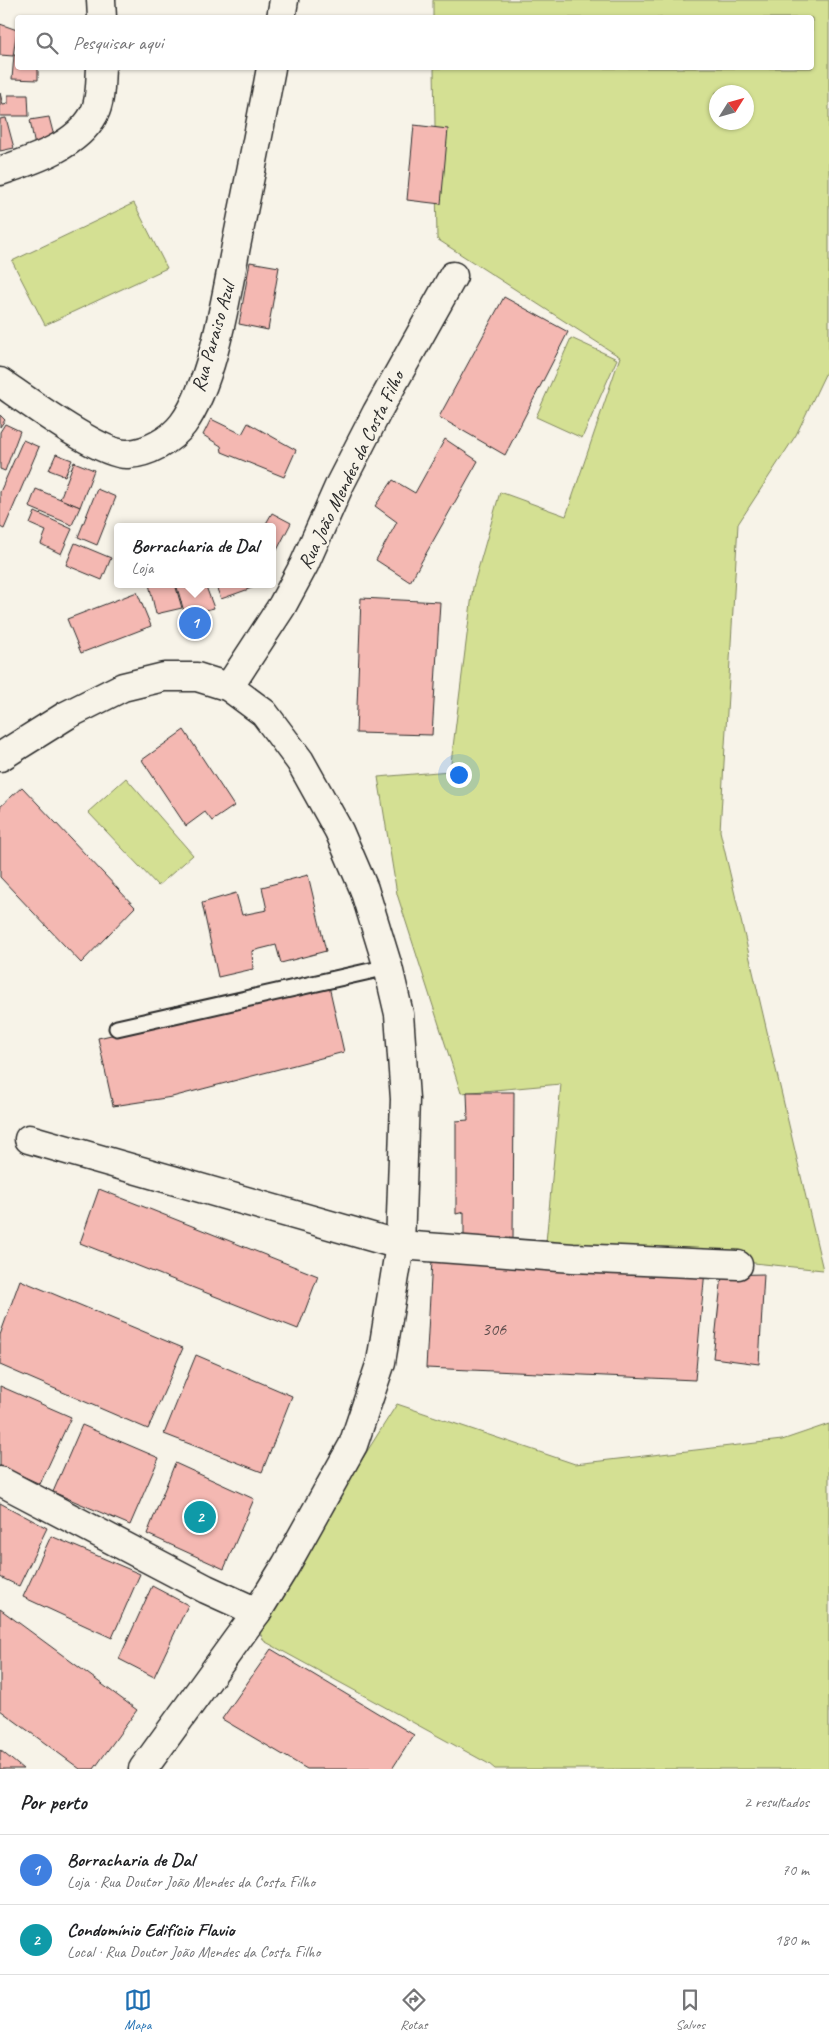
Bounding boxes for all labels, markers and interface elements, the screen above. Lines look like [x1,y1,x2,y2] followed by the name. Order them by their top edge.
[15,15,814,70] search box
[33,29,61,57] icon: search
[73,31,163,55] text: Pesquisar aqui
[709,85,754,130] north arrow
[185,276,242,395] street label: Rua Paraiso Azul
[292,365,411,573] street label: Rua João Mendes da Costa Filho
[114,523,276,588] popup
[131,534,259,558] text: Borracharia de Dal
[131,558,154,578] text: Loja
[179,604,211,642] pin: 1
[446,762,472,788] your location
[482,1318,507,1340] house number: 306
[184,1498,216,1536] pin: 2
[20,1789,87,1815] text: Por perto
[744,1792,809,1812] text: 2 resultados
[67,1848,194,1872] text: Borracharia de Dal
[32,1860,40,1880] text: 1
[782,1860,809,1880] text: 70 m
[67,1872,315,1892] text: Loja · Rua Doutor João Mendes da Costa Filho
[67,1918,234,1942] text: Condomínio Edifício Flavio
[32,1930,40,1950] text: 2
[775,1930,809,1950] text: 180 m
[67,1942,320,1962] text: Local · Rua Doutor João Mendes da Costa Filho
[124,1986,152,2033] tab: Mapa
[400,1986,428,2033] tab: Rotas
[676,1986,705,2033] tab: Salvos

